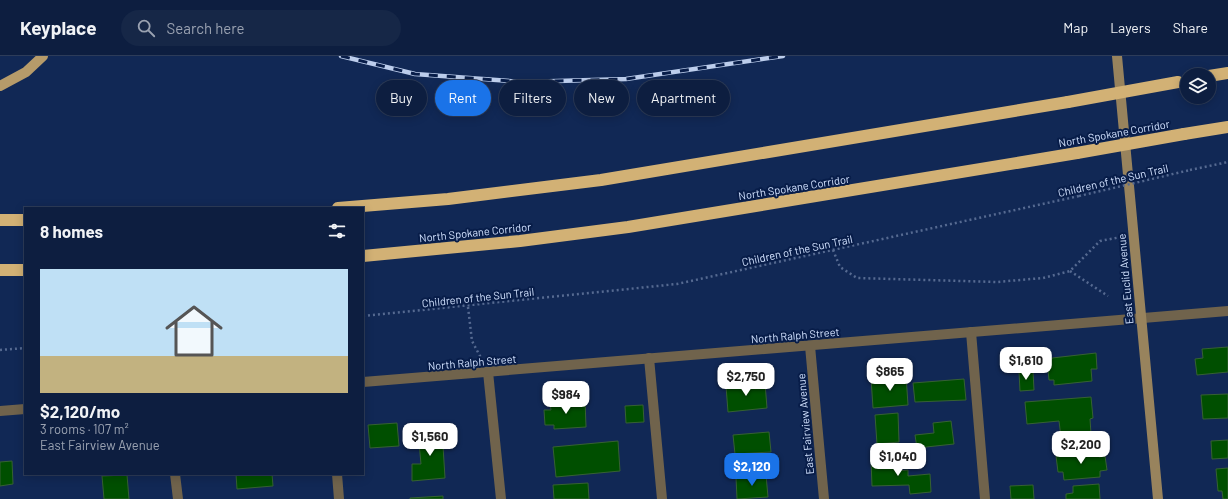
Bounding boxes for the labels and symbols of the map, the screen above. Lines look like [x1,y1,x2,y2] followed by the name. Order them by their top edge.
[1057,117,1171,149] street label: North Spokane Corridor
[1057,161,1169,199] street label: Children of the Sun Trail
[737,172,851,202] street label: North Spokane Corridor
[418,220,532,244] street label: North Spokane Corridor
[740,232,854,268] street label: Children of the Sun Trail
[1115,233,1135,325] street label: East Euclid Avenue
[421,285,535,309] street label: Children of the Sun Trail
[750,325,840,345] street label: North Ralph Street
[993,347,1059,381] pin: $1,610
[427,352,517,372] street label: North Ralph Street
[866,358,914,392] pin: $865
[713,363,779,397] pin: $2,750
[794,373,816,475] street label: East Fairview Avenue
[542,381,590,415] pin: $984
[397,423,463,457] pin: $1,560
[1048,431,1114,465] pin: $2,200
[865,443,931,477] pin: $1,040
[719,453,785,487] pin: $2,120

